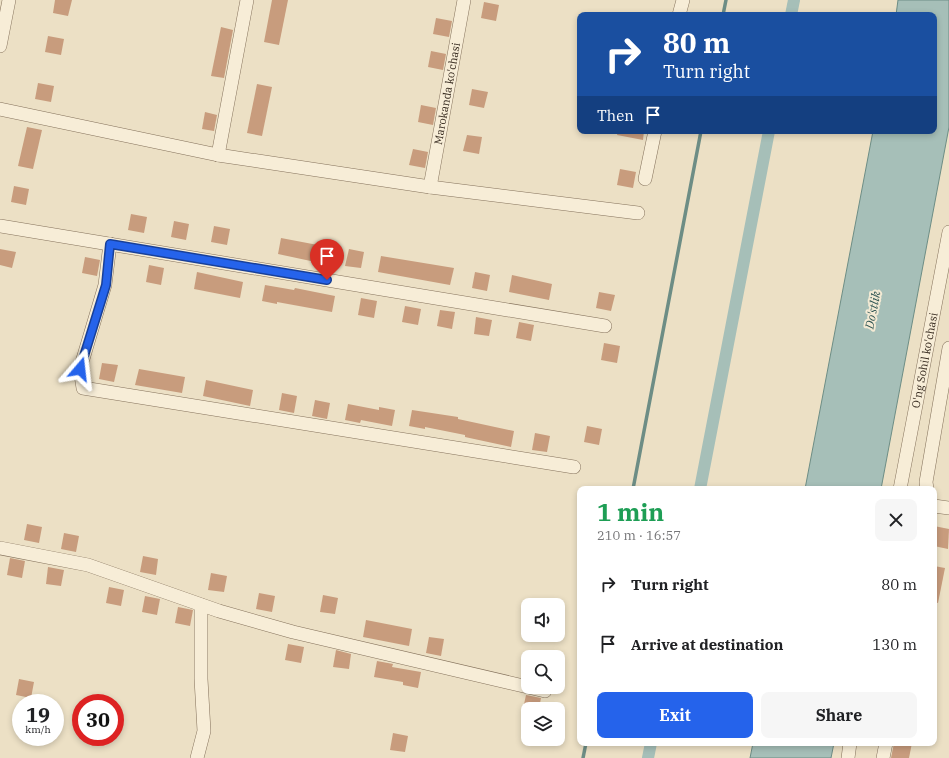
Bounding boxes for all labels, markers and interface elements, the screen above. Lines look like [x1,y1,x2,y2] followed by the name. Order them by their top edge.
[663,24,730,61] text: 80 m
[597,28,649,80] icon: right
[431,41,463,146] street label: Marokanda ko'chasi
[663,60,750,83] text: Turn right
[642,104,664,126] icon: arrive
[597,106,634,125] text: Then
[310,239,344,280] pin
[316,245,338,267] icon: arrive
[861,289,884,331] water label: Do'stlik
[909,311,941,409] street label: O'ng Sohil ko'chasi
[59,348,101,390] position arrow
[597,496,664,528] text: 1 min
[875,499,917,541] button: close
[597,527,681,544] text: 210 m · 16:57
[597,573,619,595] icon: right
[631,575,709,594] text: Turn right
[881,575,917,594] text: 80 m
[521,598,565,746] map controls
[521,598,565,642] button: sound
[597,633,619,655] icon: arrive
[631,635,783,654] text: Arrive at destination
[872,635,917,654] text: 130 m
[521,650,565,694] button: search
[597,692,753,738] button: Exit
[761,692,917,738] button: Share
[72,694,124,746] speed limit sign: 30
[26,701,50,728] text: 19
[521,702,565,746] button: layers
[25,723,51,736] text: km/h

